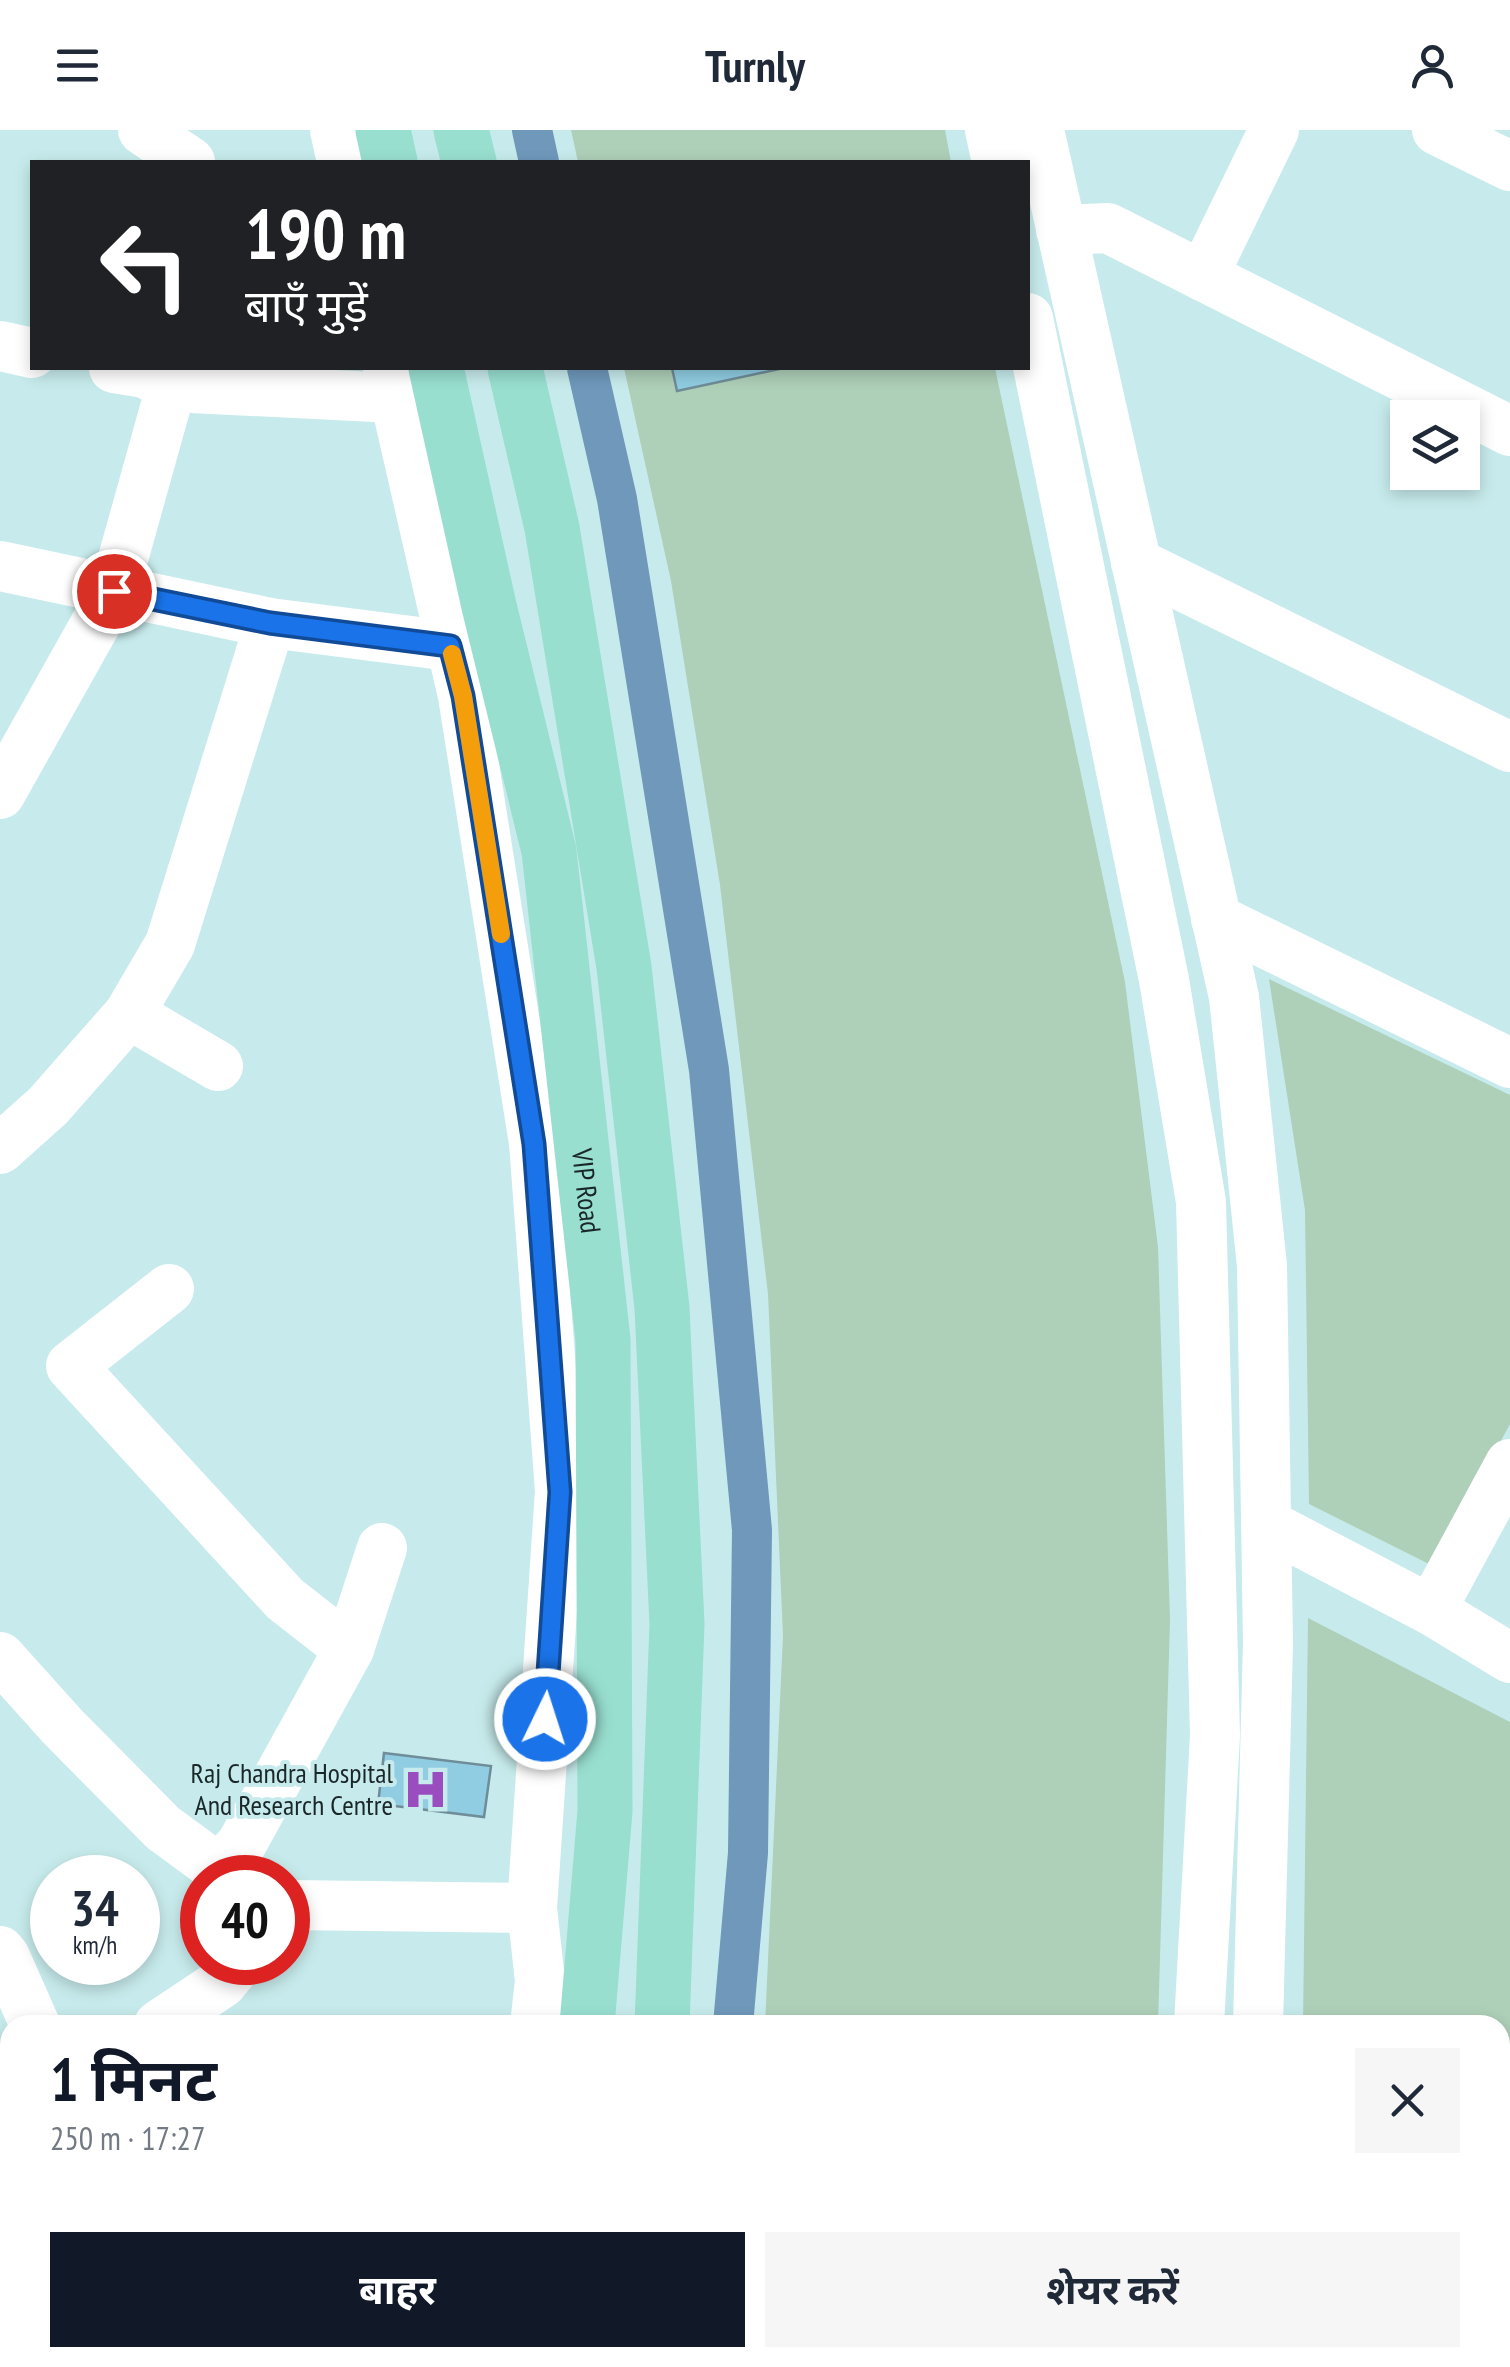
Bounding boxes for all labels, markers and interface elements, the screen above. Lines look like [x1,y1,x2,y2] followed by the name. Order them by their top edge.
[705,36,805,94] text: Turnly
[50,38,105,93] icon: menu
[1405,38,1460,93] icon: person
[245,188,406,278] text: 190 m
[80,200,210,330] icon: left
[245,276,368,334] text: बाएँ मुड़ें
[1390,400,1480,490] map controls
[1390,400,1480,490] button: layers
[72,549,157,634] pin
[87,564,142,619] icon: arrive
[564,1146,610,1235] street label: VIP Road
[493,1667,597,1771] position arrow
[191,1754,393,1823] place label: Raj Chandra Hospital And Research Centre
[402,1765,450,1813] hospital icon: Raj Chandra Hospital And Research Centre
[180,1855,310,1985] speed limit sign: 40
[71,1875,119,1940] text: 34
[73,1929,117,1961] text: km/h
[50,2040,217,2118] text: 1 मिनट
[1355,2048,1460,2153] button: close
[50,2117,205,2159] text: 250 m · 17:27
[50,2232,745,2347] button: बाहर
[765,2232,1460,2347] button: शेयर करें

